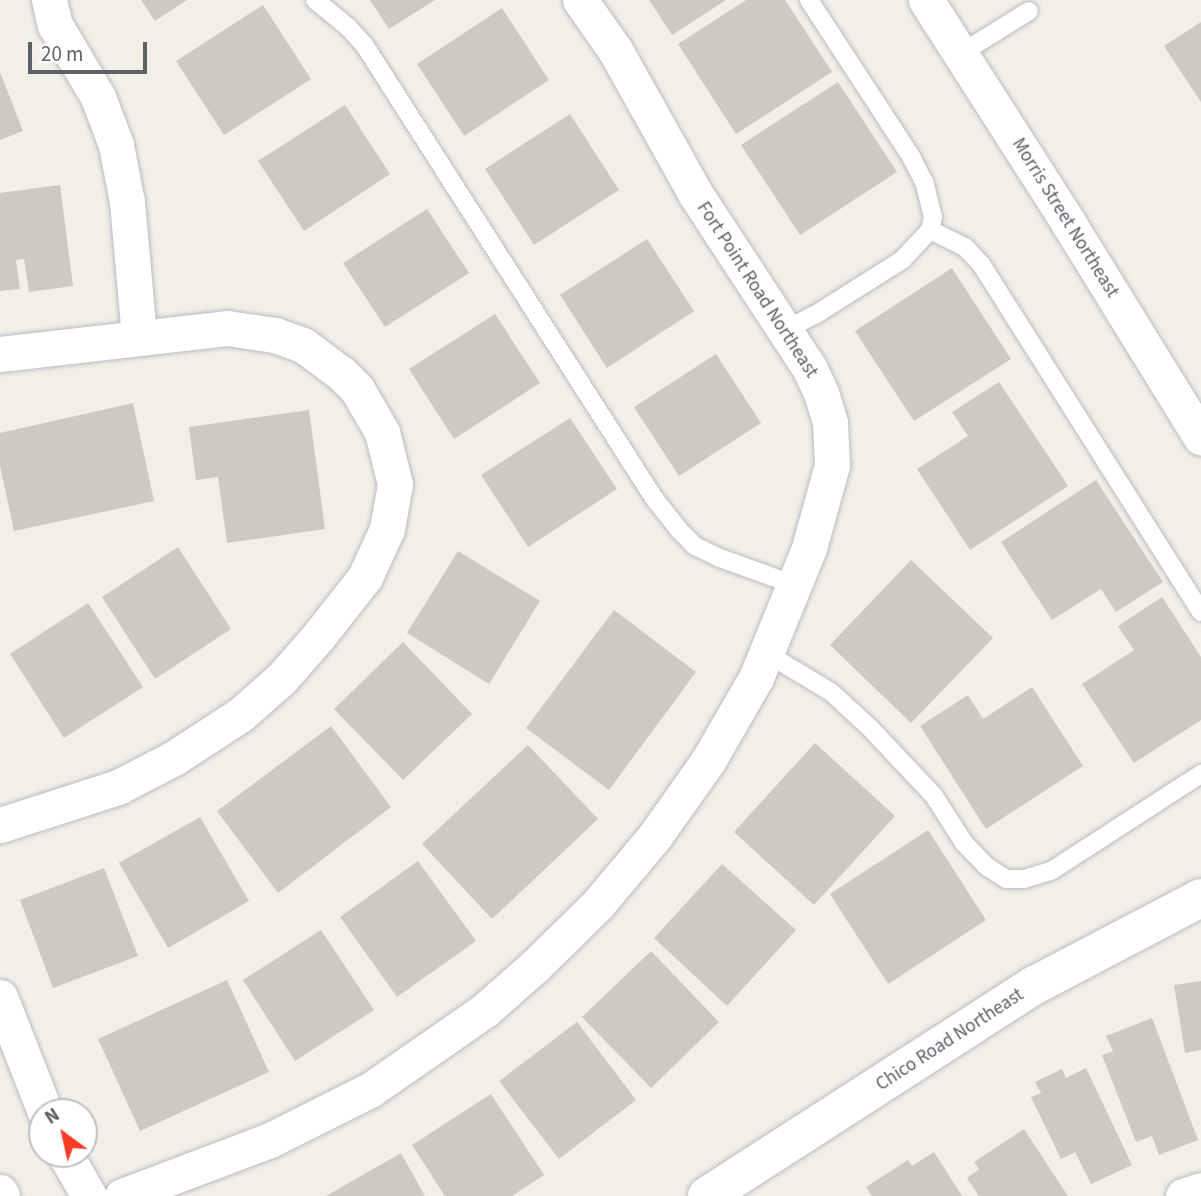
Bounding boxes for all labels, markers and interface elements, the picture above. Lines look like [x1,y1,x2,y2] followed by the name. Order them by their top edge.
[32,28,150,72] scale bar
[41,39,83,69] text: 20 m
[1007,134,1123,302] street label: Morris Street Northeast
[692,198,822,382] street label: Fort Point Road Northeast
[872,984,1028,1096] street label: Chico Road Northeast
[28,1098,98,1168] north arrow
[40,1102,65,1131] text: N

